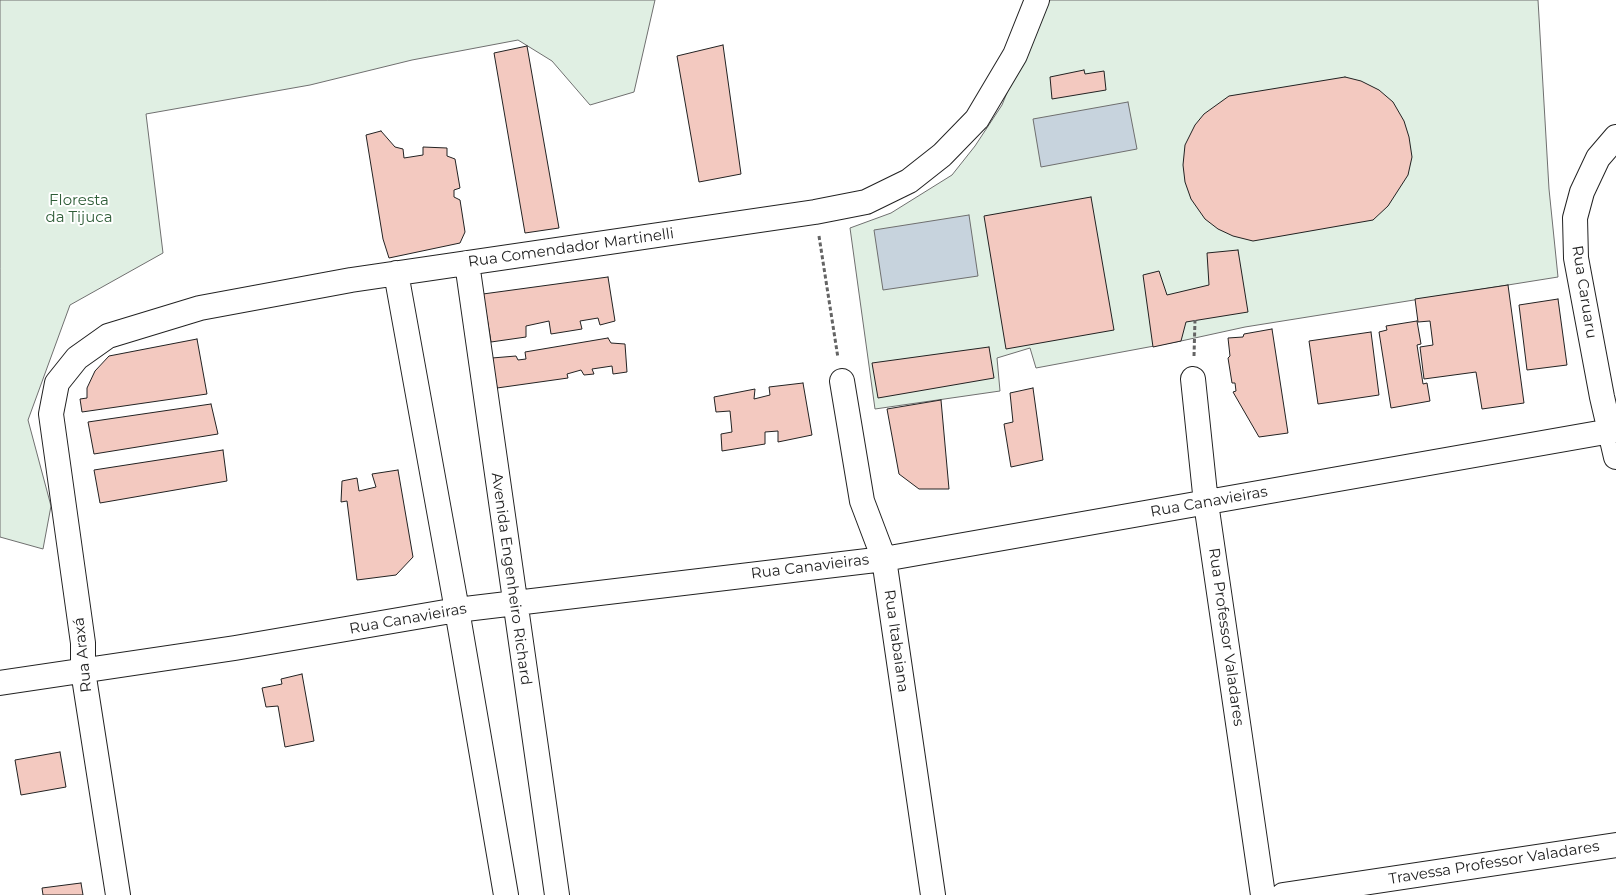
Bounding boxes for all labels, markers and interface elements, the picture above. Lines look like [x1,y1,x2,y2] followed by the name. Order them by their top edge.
[45,192,113,227] park label: Floresta da Tijuca
[467,225,675,271] street label: Rua Comendador Martinelli
[1568,244,1600,340] street label: Rua Caruaru
[487,471,535,687] street label: Avenida Engenheiro Richard
[1149,483,1269,521] street label: Rua Canavieiras
[1205,547,1247,727] street label: Rua Professor Valadares
[750,551,870,583] street label: Rua Canavieiras
[880,588,912,694] street label: Rua Itabaiana
[348,600,468,638] street label: Rua Canavieiras
[70,617,96,693] street label: Rua Araxá
[1387,837,1601,889] street label: Travessa Professor Valadares

